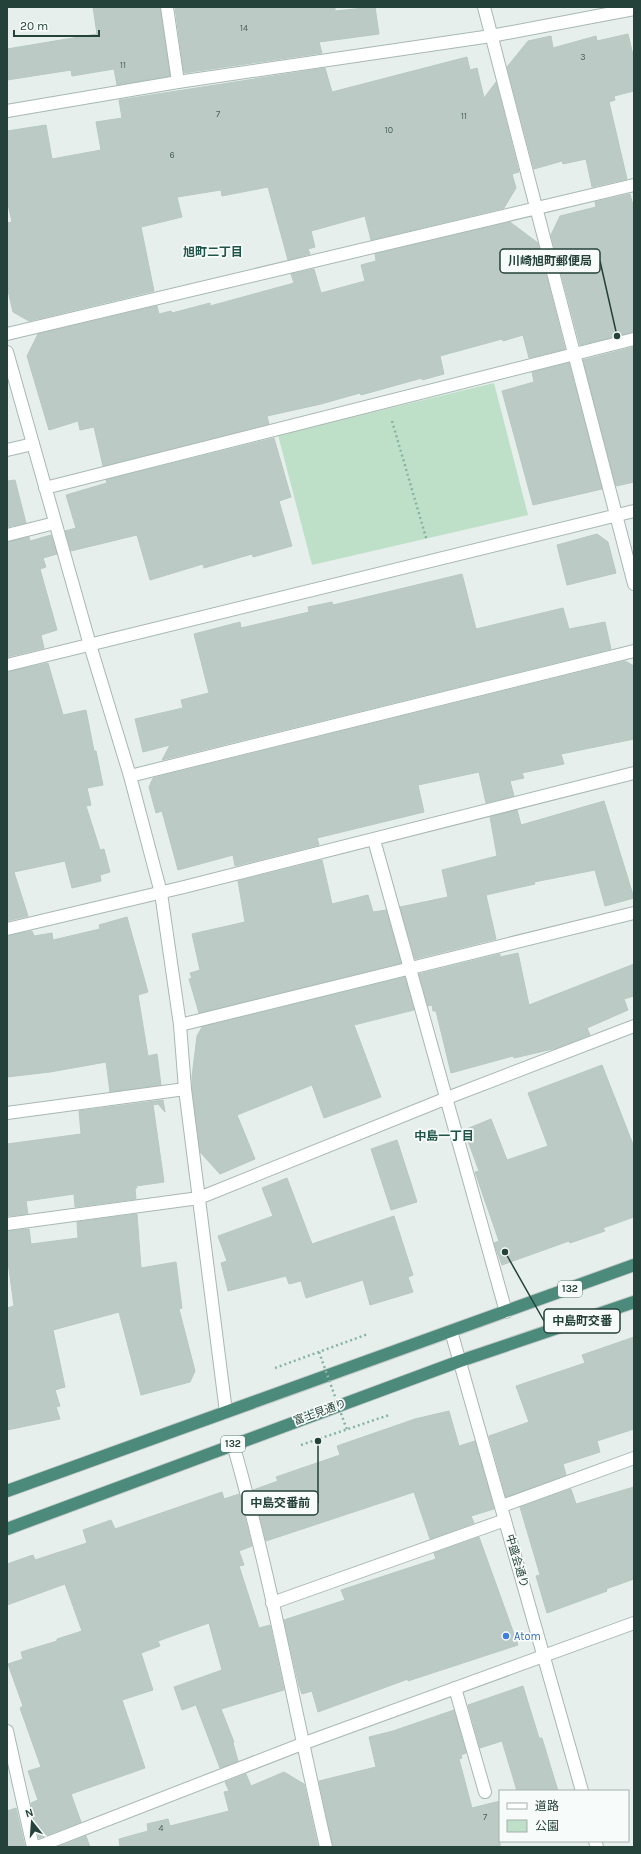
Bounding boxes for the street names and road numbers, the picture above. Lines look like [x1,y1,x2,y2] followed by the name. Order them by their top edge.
[558,1281,582,1297] road number: 132
[292,1396,348,1428] street label: 富士見通り
[221,1436,245,1452] road number: 132
[503,1533,531,1589] street label: 中盛会通り

